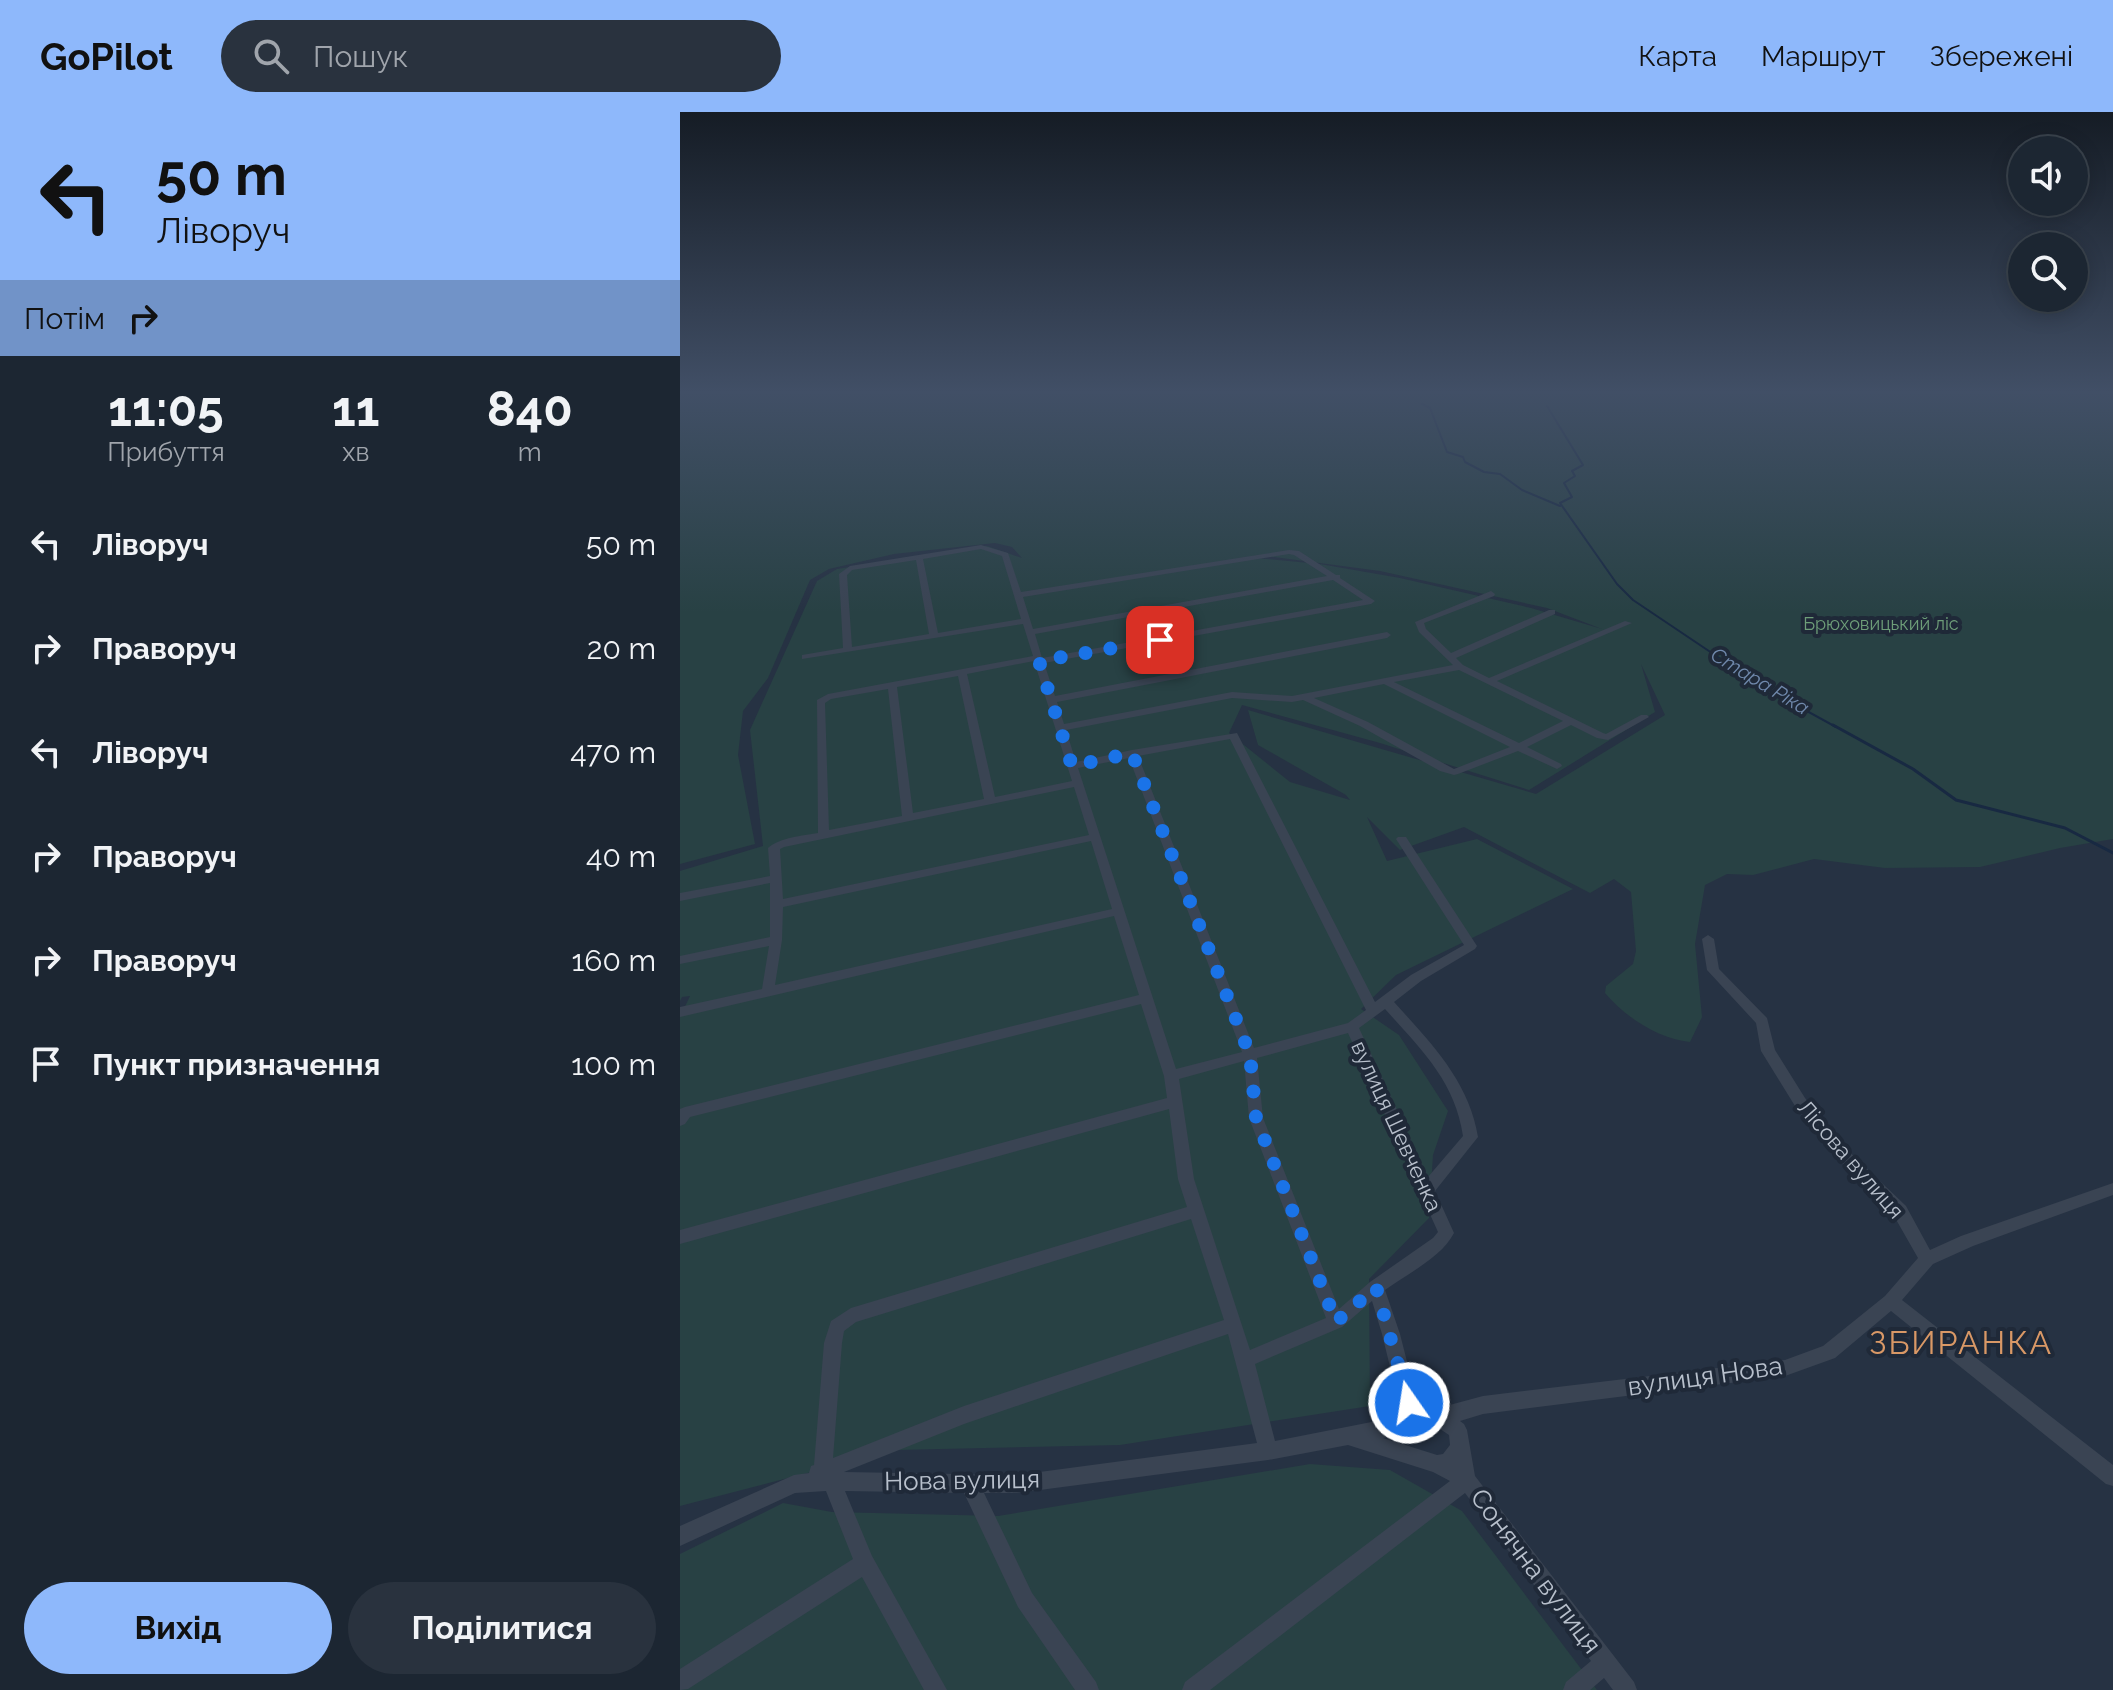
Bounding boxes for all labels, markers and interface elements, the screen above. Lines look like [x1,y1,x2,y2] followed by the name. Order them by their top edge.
[221,20,781,92] search box
[40,34,173,79] text: GoPilot
[249,34,293,78] icon: search
[313,39,408,74] text: Пошук
[1638,40,1717,73] text: Карта
[1761,40,1886,73] text: Маршрут
[1930,40,2073,73] text: Збережені
[2008,136,2088,312] map controls
[2008,136,2088,216] button: sound
[156,142,287,208] text: 50 m
[24,144,128,248] icon: left
[156,209,290,251] text: Ліворуч
[2008,232,2088,312] button: search
[121,296,165,340] icon: right
[24,301,105,336] text: Потім
[108,381,224,437] text: 11:05
[332,381,380,437] text: 11
[487,381,573,437] text: 840
[107,437,225,467] text: Прибуття
[342,437,369,467] text: хв
[518,437,542,467] text: m
[24,522,68,566] icon: left
[92,527,208,562] text: Ліворуч
[586,527,656,562] text: 50 m
[1126,606,1194,674] pin
[1803,613,1959,634] park label: Брюховицький ліс
[1138,618,1182,662] icon: arrive
[24,626,68,670] icon: right
[92,631,237,666] text: Праворуч
[587,631,656,666] text: 20 m
[1706,642,1814,720] water label: Стара Ріка
[24,730,68,774] icon: left
[92,735,208,770] text: Ліворуч
[570,735,656,770] text: 470 m
[24,834,68,878] icon: right
[92,839,237,874] text: Праворуч
[586,839,656,874] text: 40 m
[24,938,68,982] icon: right
[92,943,237,978] text: Праворуч
[571,943,656,978] text: 160 m
[1346,1037,1448,1215] street label: вулиця Шевченка
[24,1042,68,1086] icon: arrive
[92,1047,380,1082] text: Пункт призначення
[571,1047,656,1082] text: 100 m
[1792,1094,1910,1224] street label: Лісова вулиця
[1869,1324,2053,1361] district label: ЗБИРАНКА
[1626,1350,1784,1402] street label: вулиця Нова
[1367,1361,1451,1445] position arrow
[884,1464,1040,1496] street label: Нова вулиця
[1464,1483,1608,1659] street label: Сонячна вулиця
[24,1582,332,1674] button: Вихід
[348,1582,656,1674] button: Поділитися

